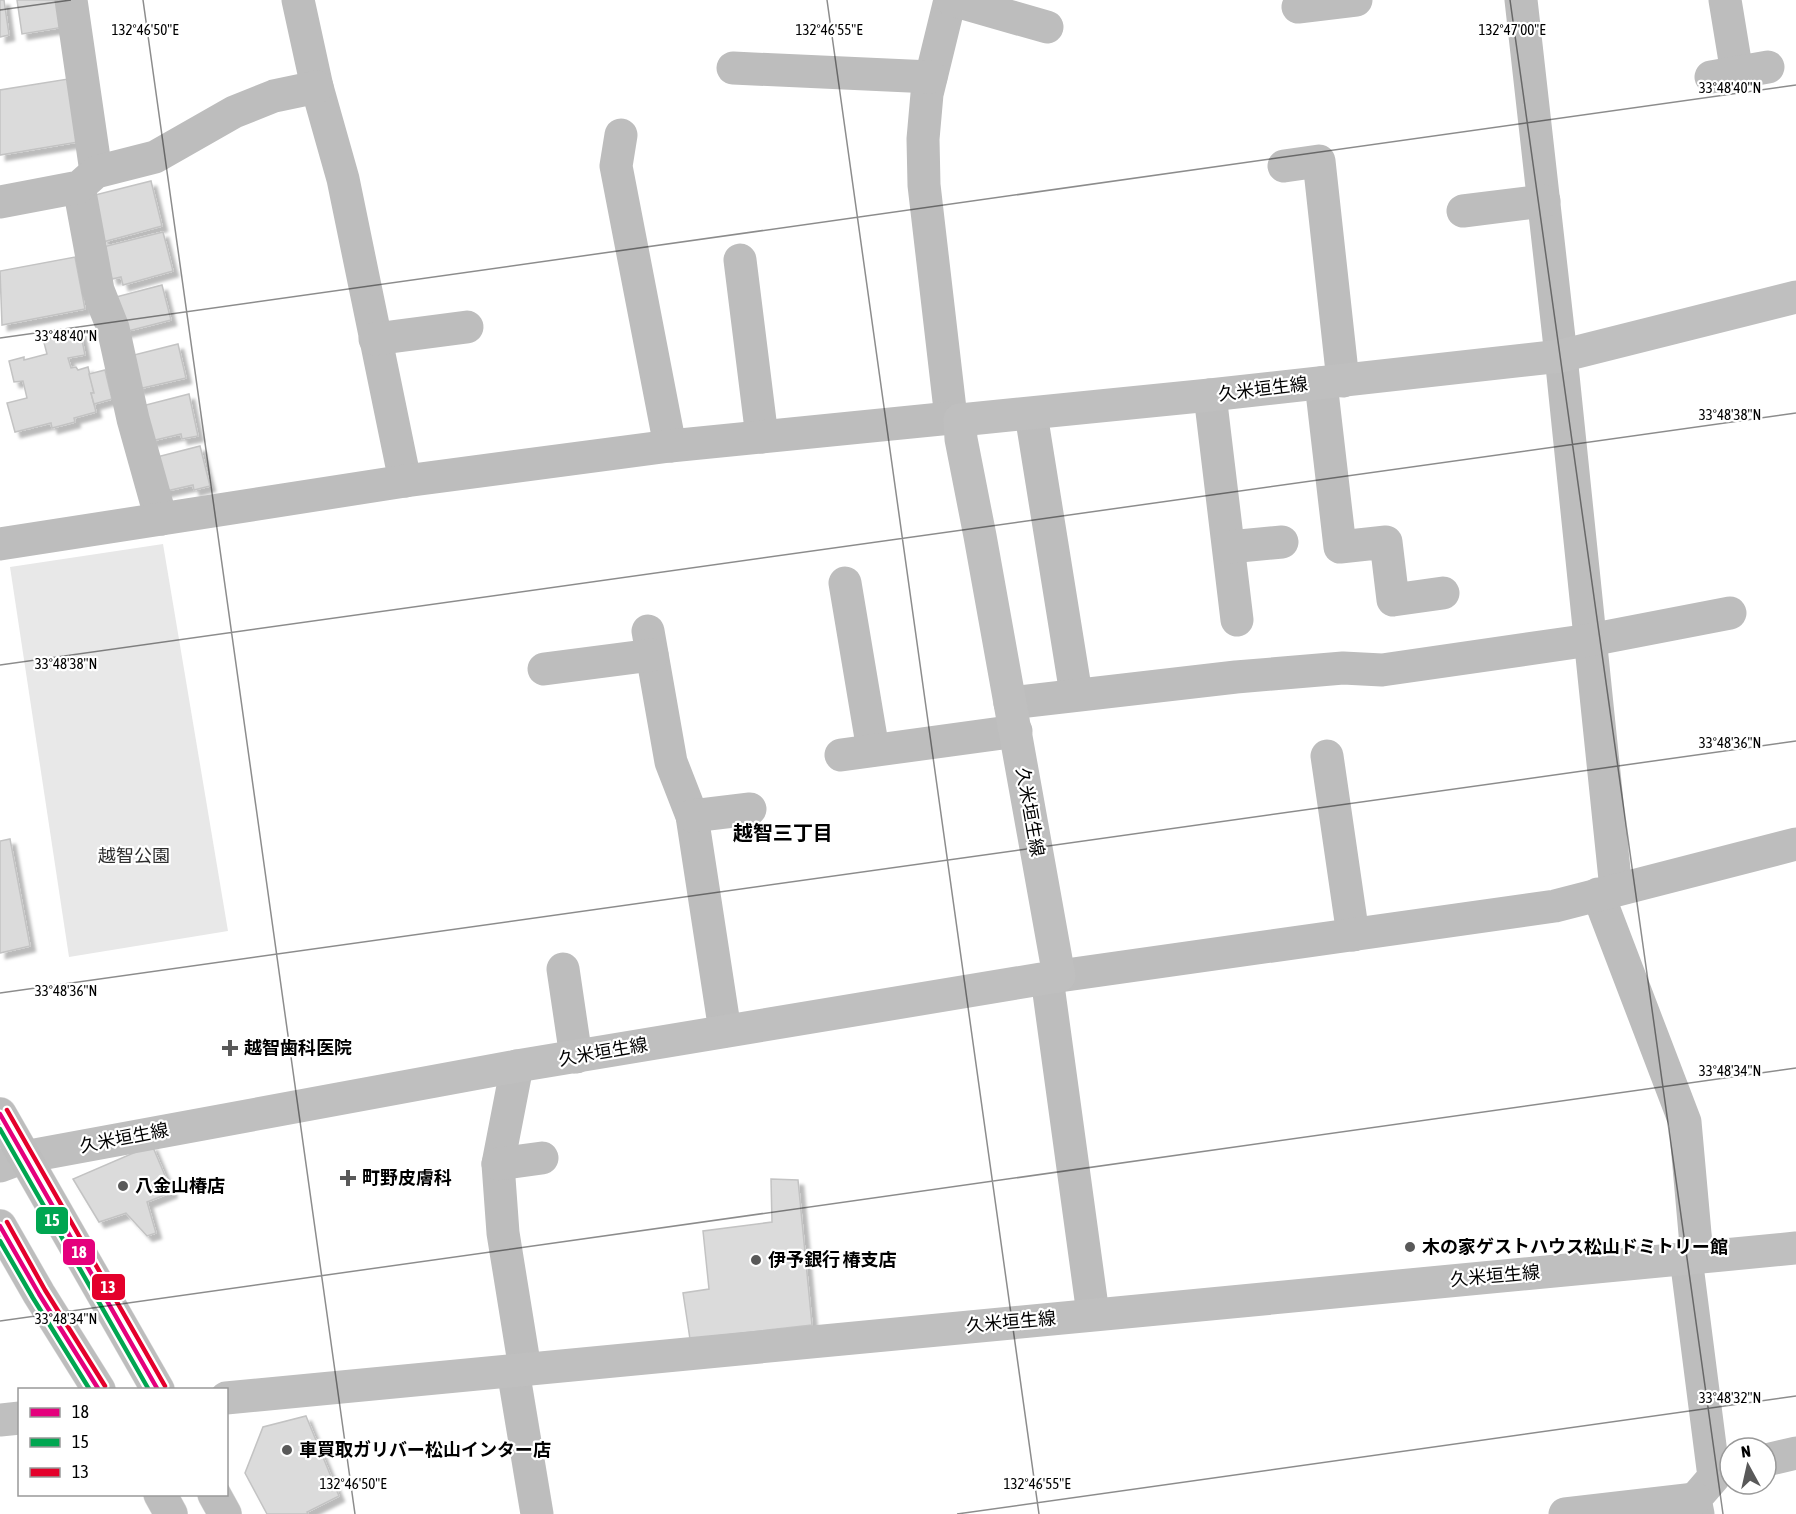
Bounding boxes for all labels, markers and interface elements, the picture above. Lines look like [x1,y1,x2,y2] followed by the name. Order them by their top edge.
[111,21,179,38] text: 132°46'50"E
[795,21,863,38] text: 132°46'55"E
[1478,21,1546,38] text: 132°47'00"E
[1699,79,1761,96] text: 33°48'40"N
[35,327,97,344] text: 33°48'40"N
[1217,373,1309,404] street label: 久米垣生線
[1699,406,1761,423] text: 33°48'38"N
[35,655,97,672] text: 33°48'38"N
[1699,734,1761,751] text: 33°48'36"N
[1012,766,1049,858] street label: 久米垣生線
[733,821,833,844] district label: 越智三丁目
[98,845,170,866] park label: 越智公園
[35,982,97,999] text: 33°48'36"N
[557,1033,649,1070] street label: 久米垣生線
[244,1037,352,1058] place label: 越智歯科医院
[221,1039,239,1057] marker: 越智歯科医院
[1699,1062,1761,1079] text: 33°48'34"N
[78,1119,170,1156] street label: 久米垣生線
[362,1167,452,1188] place label: 町野皮膚科
[339,1169,357,1187] marker: 町野皮膚科
[135,1175,225,1196] place label: 八金山椿店
[116,1179,130,1193] marker: 八金山椿店
[35,1206,69,1235] line badge: 15
[44,1211,60,1229] text: 15
[1422,1236,1728,1257] place label: 木の家ゲストハウス松山ドミトリー館
[62,1238,96,1266] line badge: 18
[1403,1240,1417,1254] marker: 木の家ゲストハウス松山ドミトリー館
[71,1243,87,1261] text: 18
[768,1249,896,1270] place label: 伊予銀行 椿支店
[749,1253,763,1267] marker: 伊予銀行 椿支店
[1449,1261,1541,1290] street label: 久米垣生線
[91,1273,126,1301] line badge: 13
[100,1278,116,1296] text: 13
[965,1307,1057,1336] street label: 久米垣生線
[35,1310,97,1327] text: 33°48'34"N
[18,1388,228,1496] legend
[1699,1389,1761,1406] text: 33°48'32"N
[72,1401,89,1422] text: 18
[72,1431,89,1452] text: 15
[1718,1436,1778,1496] north arrow
[299,1439,551,1460] place label: 車買取ガリバー松山インター店
[1740,1442,1752,1461] text: N
[280,1443,294,1457] marker: 車買取ガリバー松山インター店
[72,1461,89,1482] text: 13
[319,1475,387,1492] text: 132°46'50"E
[1003,1475,1071,1492] text: 132°46'55"E

